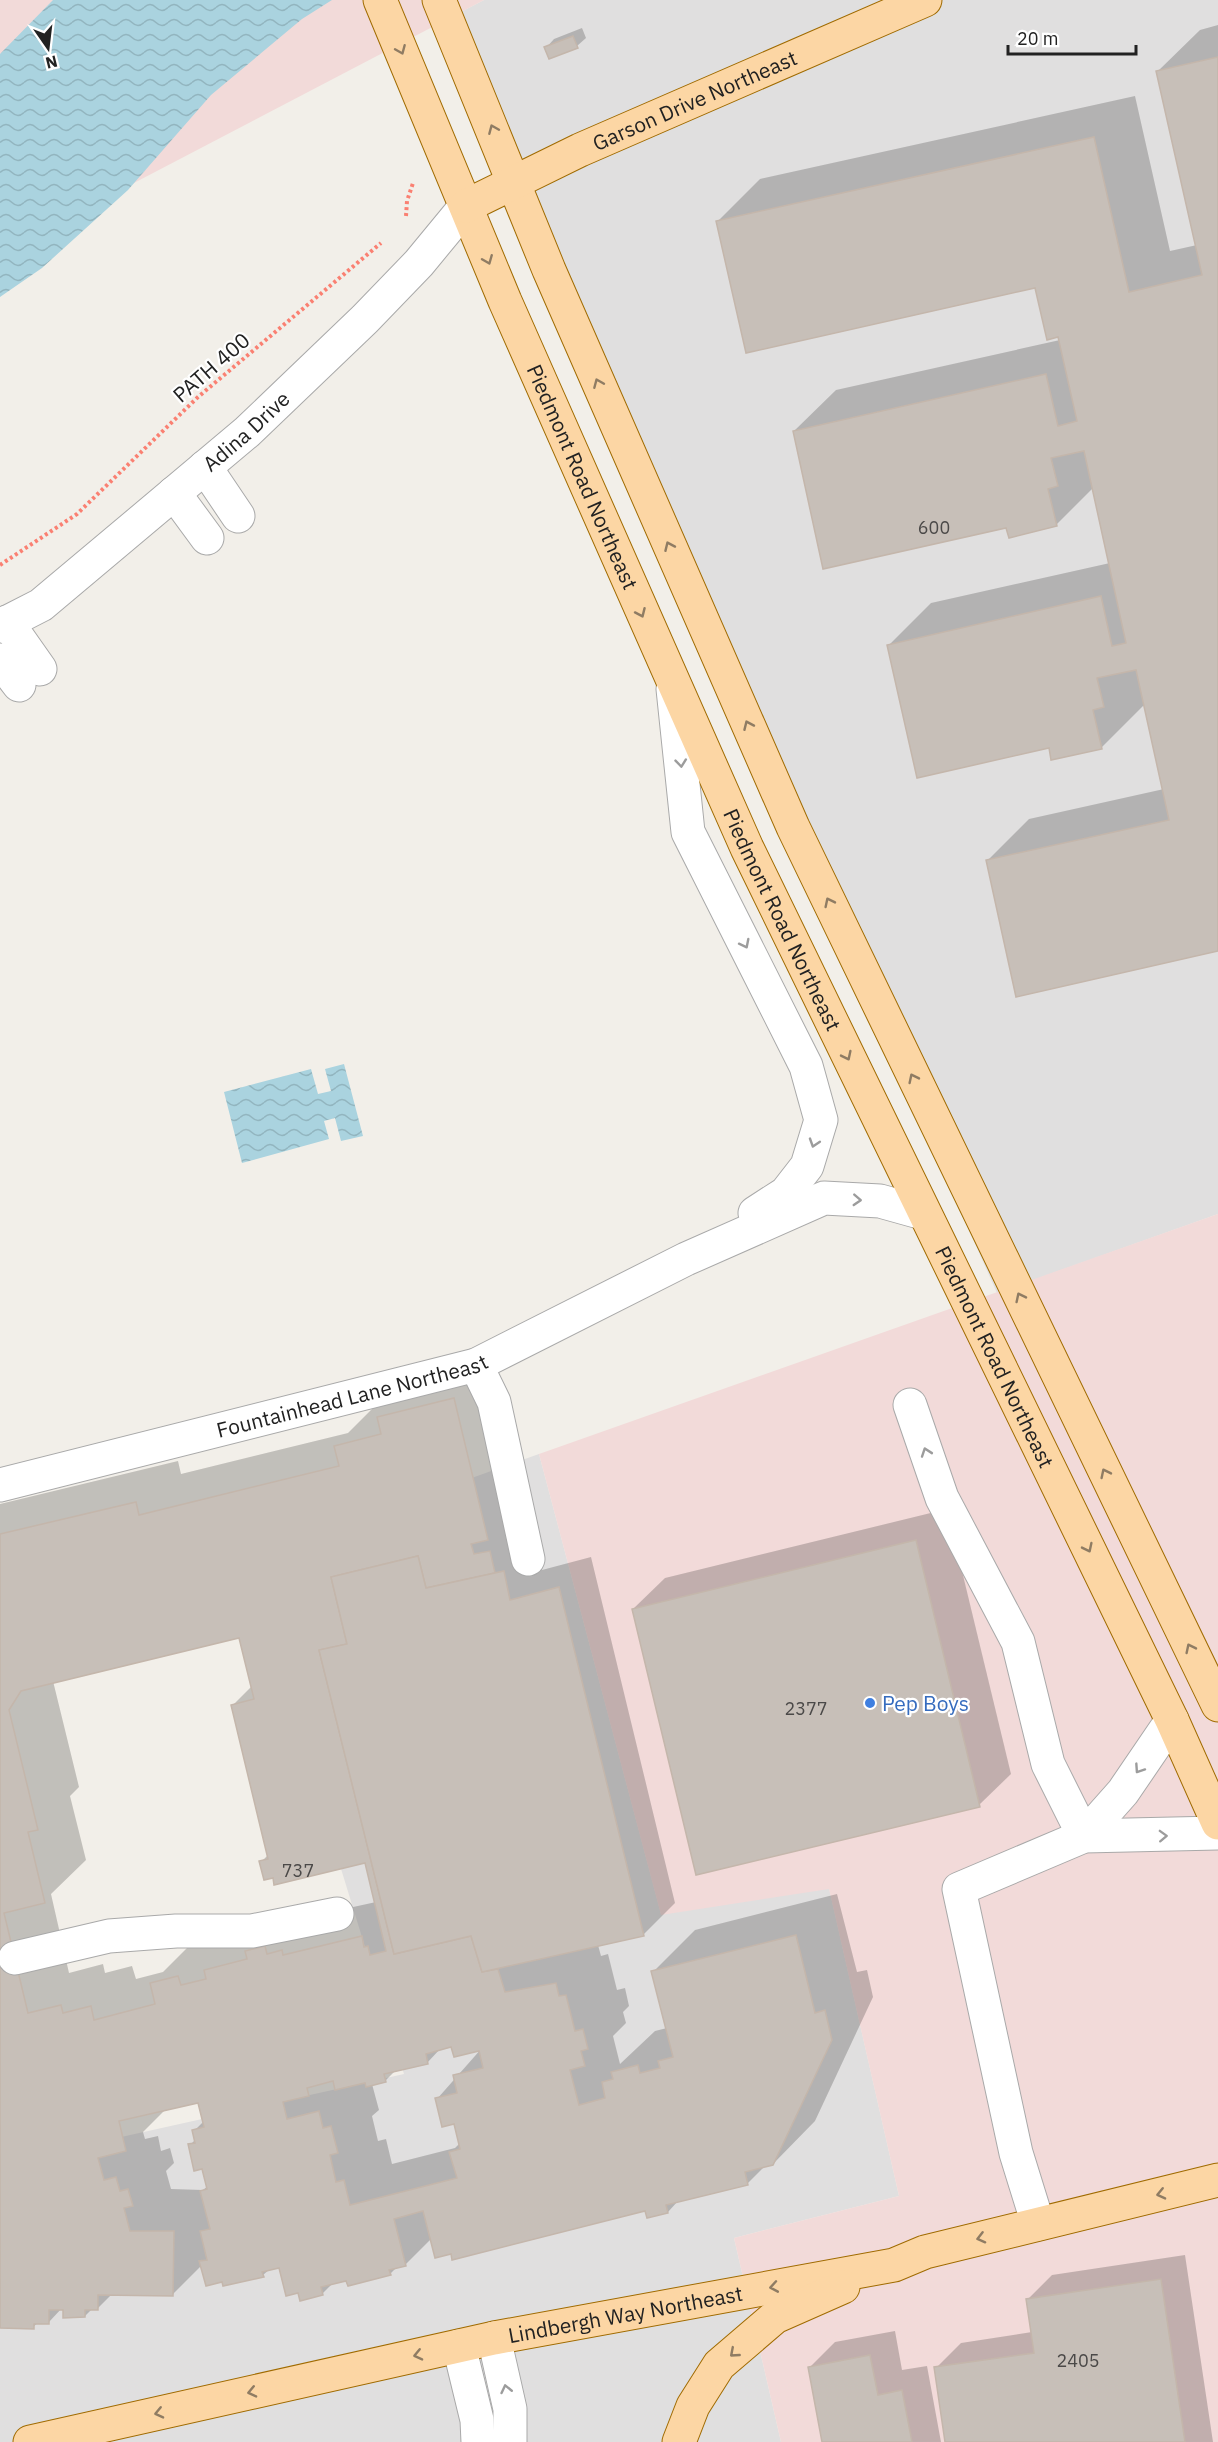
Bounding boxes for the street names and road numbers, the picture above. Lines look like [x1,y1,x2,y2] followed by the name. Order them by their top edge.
[588,43,801,157] street label: Garson Drive Northeast
[167,326,255,408] street label: PATH 400
[521,360,645,594] street label: Piedmont Road Northeast
[197,385,296,477] street label: Adina Drive
[717,804,848,1035] street label: Piedmont Road Northeast
[929,1241,1061,1472] street label: Piedmont Road Northeast
[213,1347,492,1444] street label: Fountainhead Lane Northeast
[506,2279,745,2349] street label: Lindbergh Way Northeast

